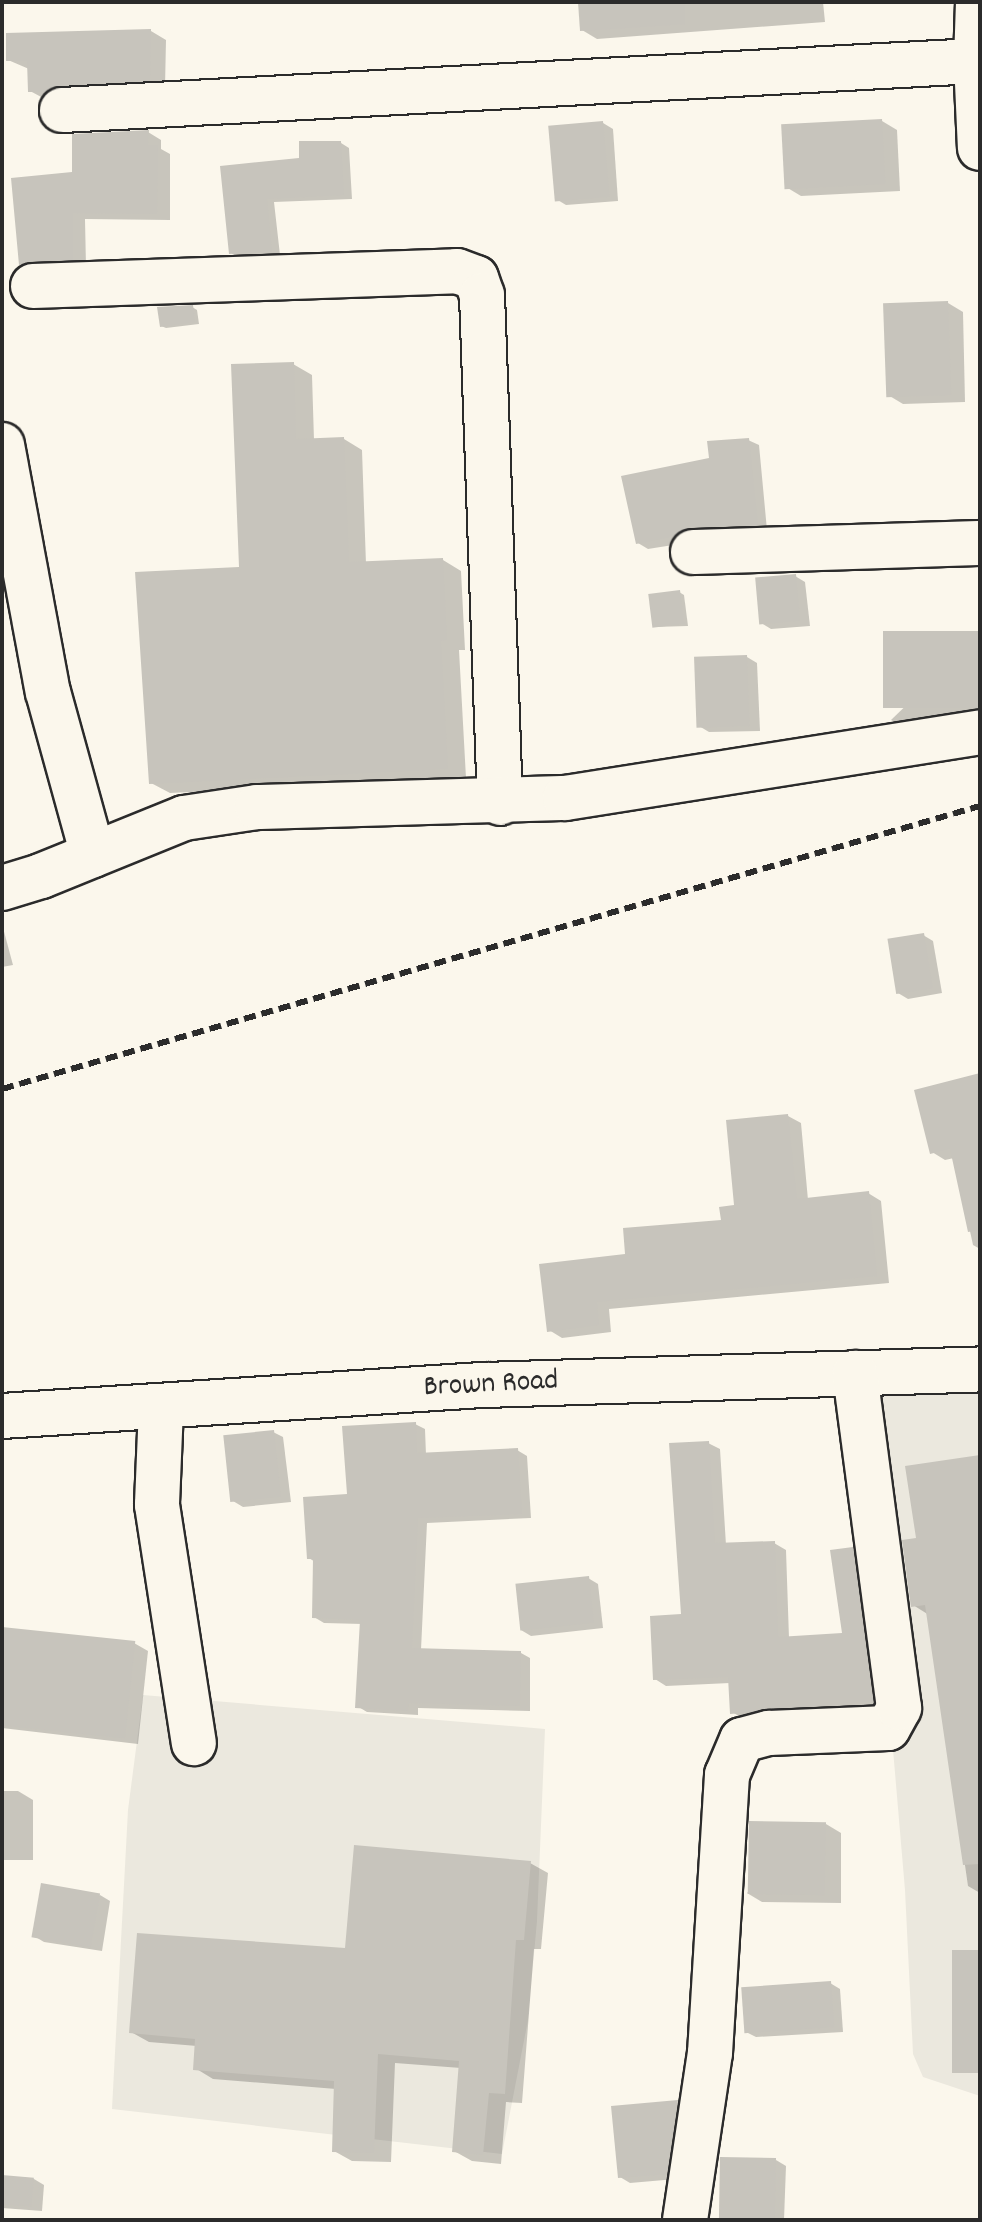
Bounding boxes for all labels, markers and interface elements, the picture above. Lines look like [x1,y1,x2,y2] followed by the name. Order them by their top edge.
[423,1364,559,1408] street label: Brown Road

